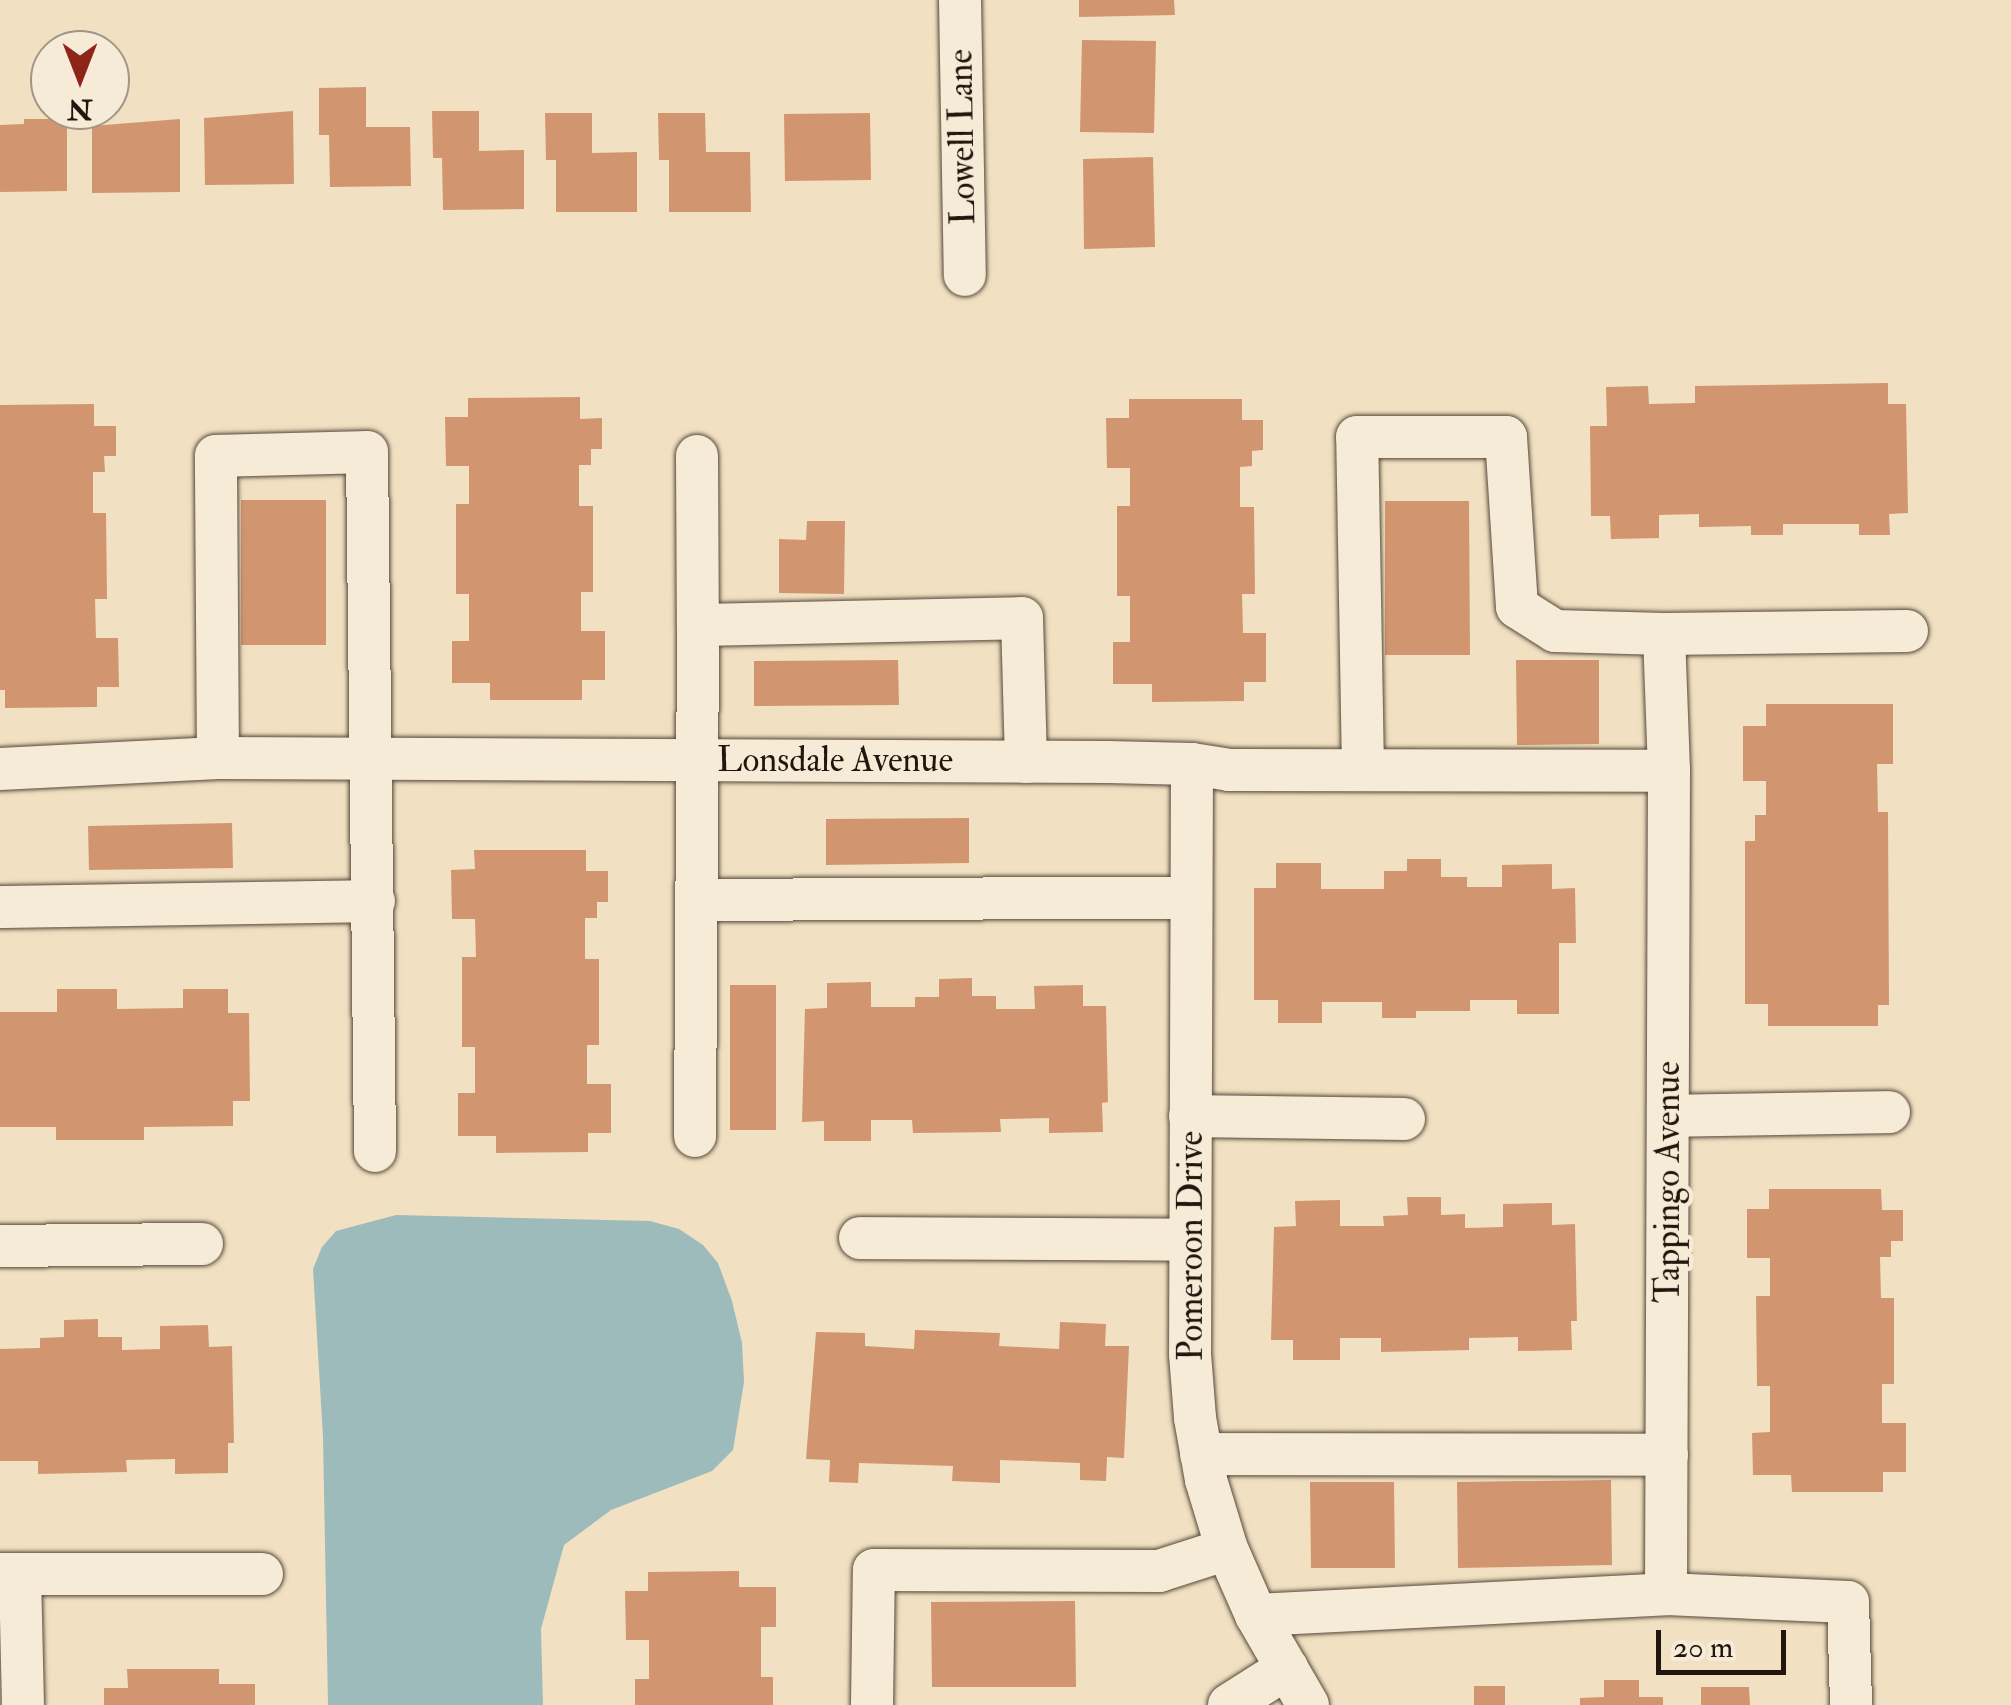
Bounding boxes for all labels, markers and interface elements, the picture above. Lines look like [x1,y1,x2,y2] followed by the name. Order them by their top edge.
[30,30,130,130] north arrow
[939,49,985,225] street label: Lowell Lane
[67,91,93,126] text: N
[717,739,953,781] street label: Lonsdale Avenue
[1647,1061,1689,1303] street label: Tappingo Avenue
[1170,1131,1212,1361] street label: Pomeroon Drive
[1661,1610,1791,1672] scale bar
[1673,1629,1733,1666] text: 20 m

